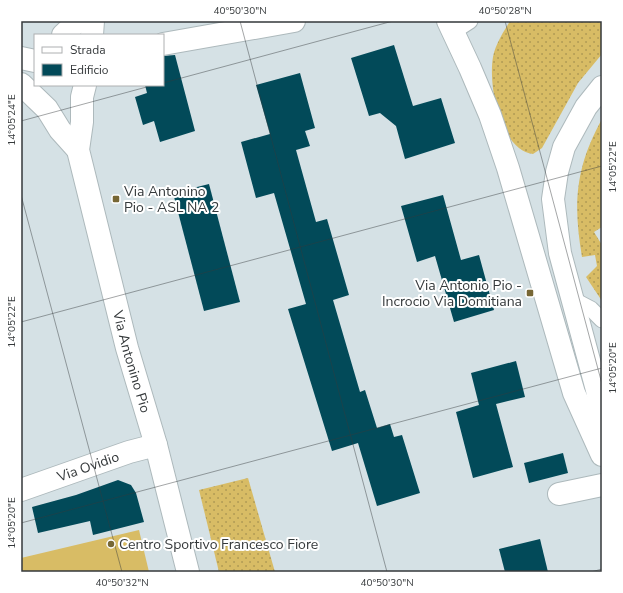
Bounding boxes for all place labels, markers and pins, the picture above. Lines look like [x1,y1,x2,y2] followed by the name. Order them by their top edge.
[123,182,220,217] place label: Via Antonino Pio - ASL NA 2
[111,194,121,204] marker: Via Antonino Pio - ASL NA 2
[382,276,522,311] place label: Via Antonio Pio - Incrocio Via Domitiana
[525,288,535,298] marker: Via Antonio Pio - Incrocio Via Domitiana
[119,535,318,554] place label: Centro Sportivo Francesco Fiore
[106,539,116,549] marker: Centro Sportivo Francesco Fiore

